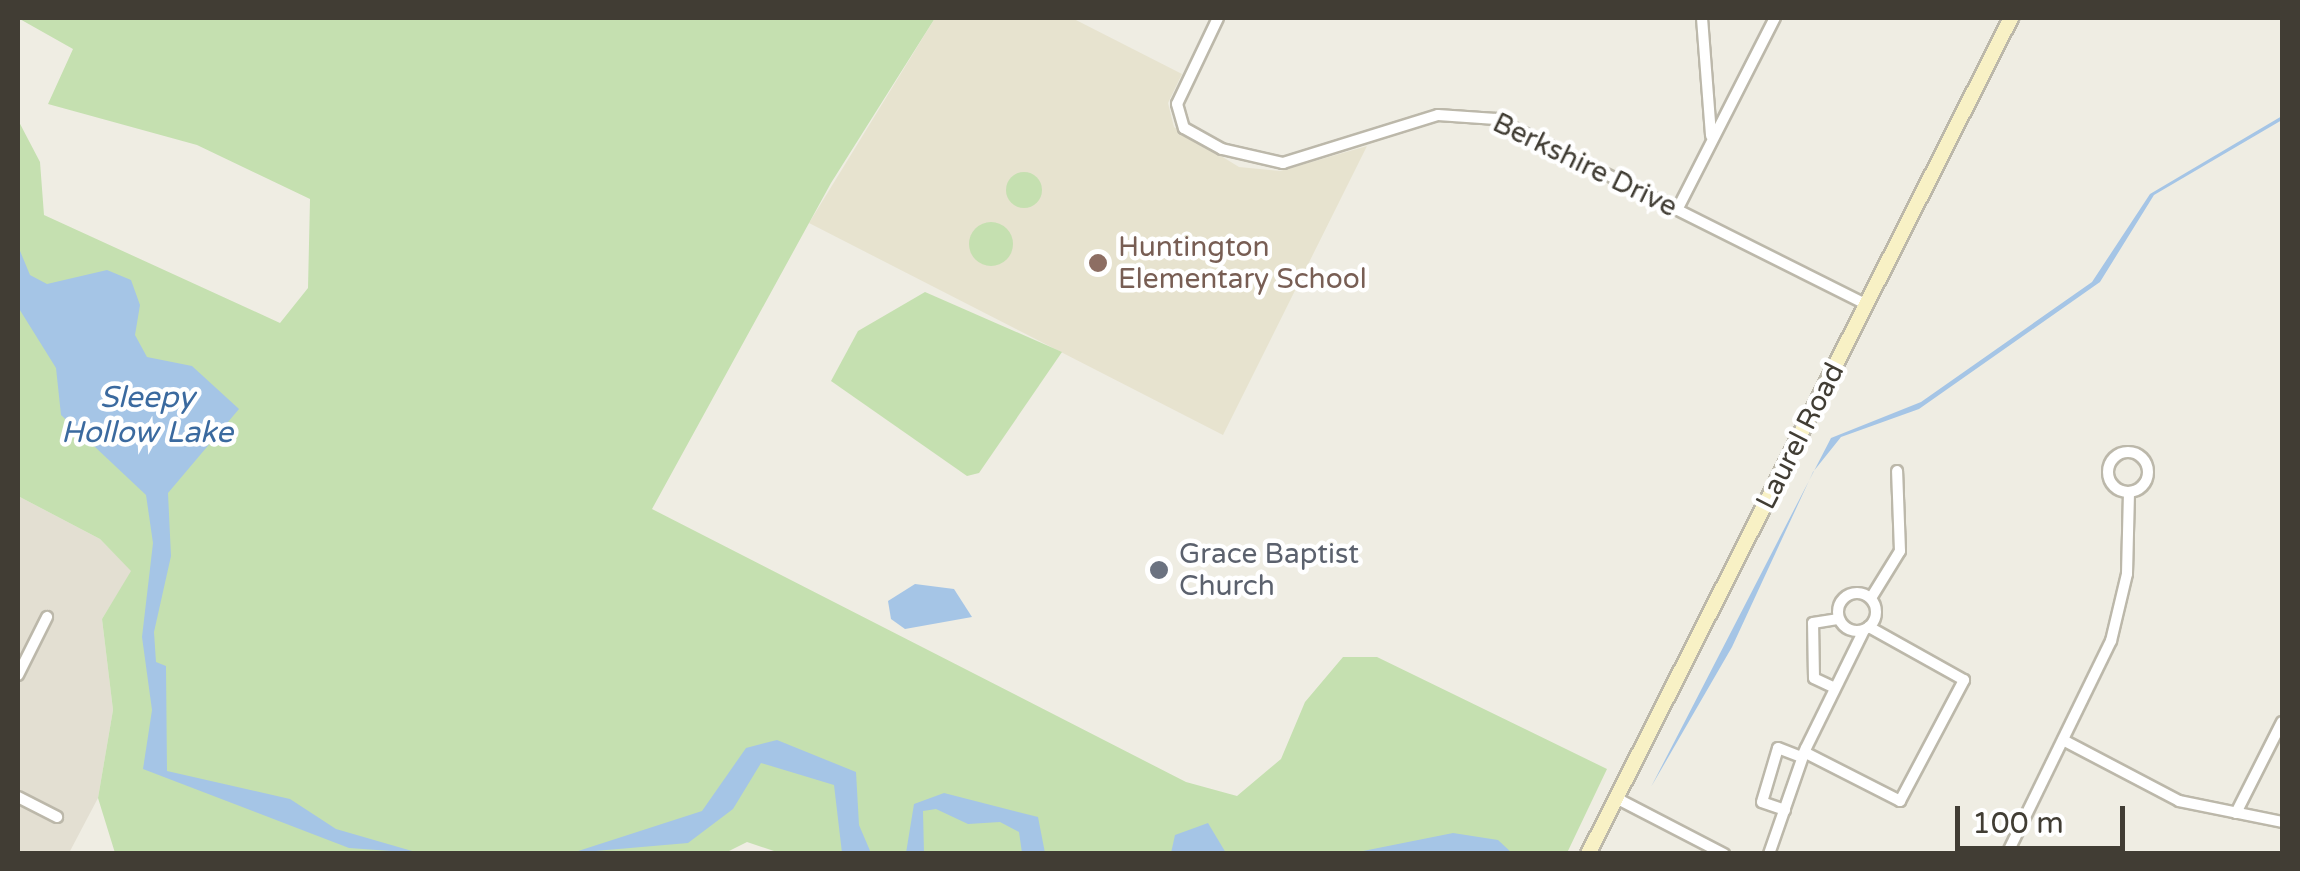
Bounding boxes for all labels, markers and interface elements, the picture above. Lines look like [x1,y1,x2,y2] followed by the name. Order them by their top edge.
[1487,106,1683,224] street label: Berkshire Drive
[1118,230,1367,296] place label: Huntington Elementary School
[1087,252,1109,274] marker: Huntington Elementary School
[1749,357,1851,515] street label: Laurel Road
[61,380,233,450] water label: Sleepy Hollow Lake
[1179,537,1359,603] place label: Grace Baptist Church
[1148,559,1170,581] marker: Grace Baptist Church
[1960,786,2130,848] scale bar
[1972,805,2064,842] text: 100 m

